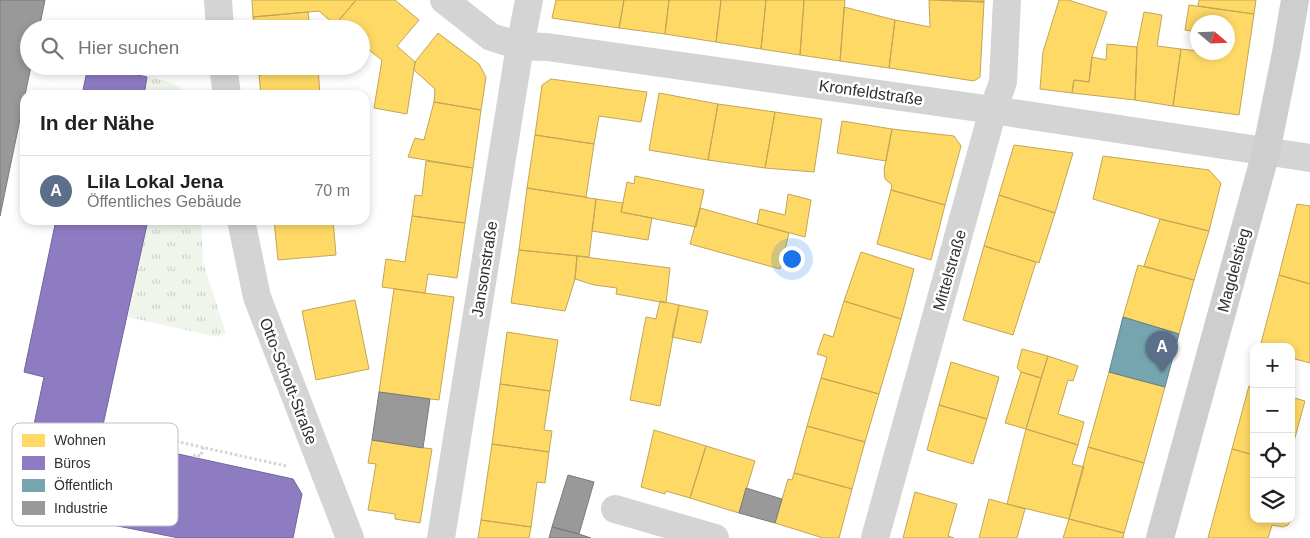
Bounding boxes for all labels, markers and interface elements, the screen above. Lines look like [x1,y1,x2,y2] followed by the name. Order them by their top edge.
[1190,15,1235,60] north arrow
[20,20,370,75] search box
[38,34,66,62] icon: search
[78,37,179,58] text: Hier suchen
[818,77,924,108] street label: Kronfeldstraße
[40,111,154,134] text: In der Nähe
[87,171,223,192] text: Lila Lokal Jena
[50,182,62,199] text: A
[314,182,350,199] text: 70 m
[87,193,241,210] text: Öffentliches Gebäude
[469,220,500,318] street label: Jansonstraße
[1214,226,1253,314] street label: Magdelstieg
[930,228,969,313] street label: Mittelstraße
[779,246,805,272] your location
[257,315,321,447] street label: Otto-Schott-Straße
[1146,331,1178,372] pin: A
[1250,343,1295,523] map controls
[1250,343,1295,388] button: +
[1250,388,1295,433] button: −
[12,423,178,526] legend
[54,432,106,448] text: Wohnen
[1250,433,1295,478] button: locate
[54,455,91,471] text: Büros
[54,476,113,493] text: Öffentlich
[1250,478,1295,523] button: layers
[54,500,108,516] text: Industrie

